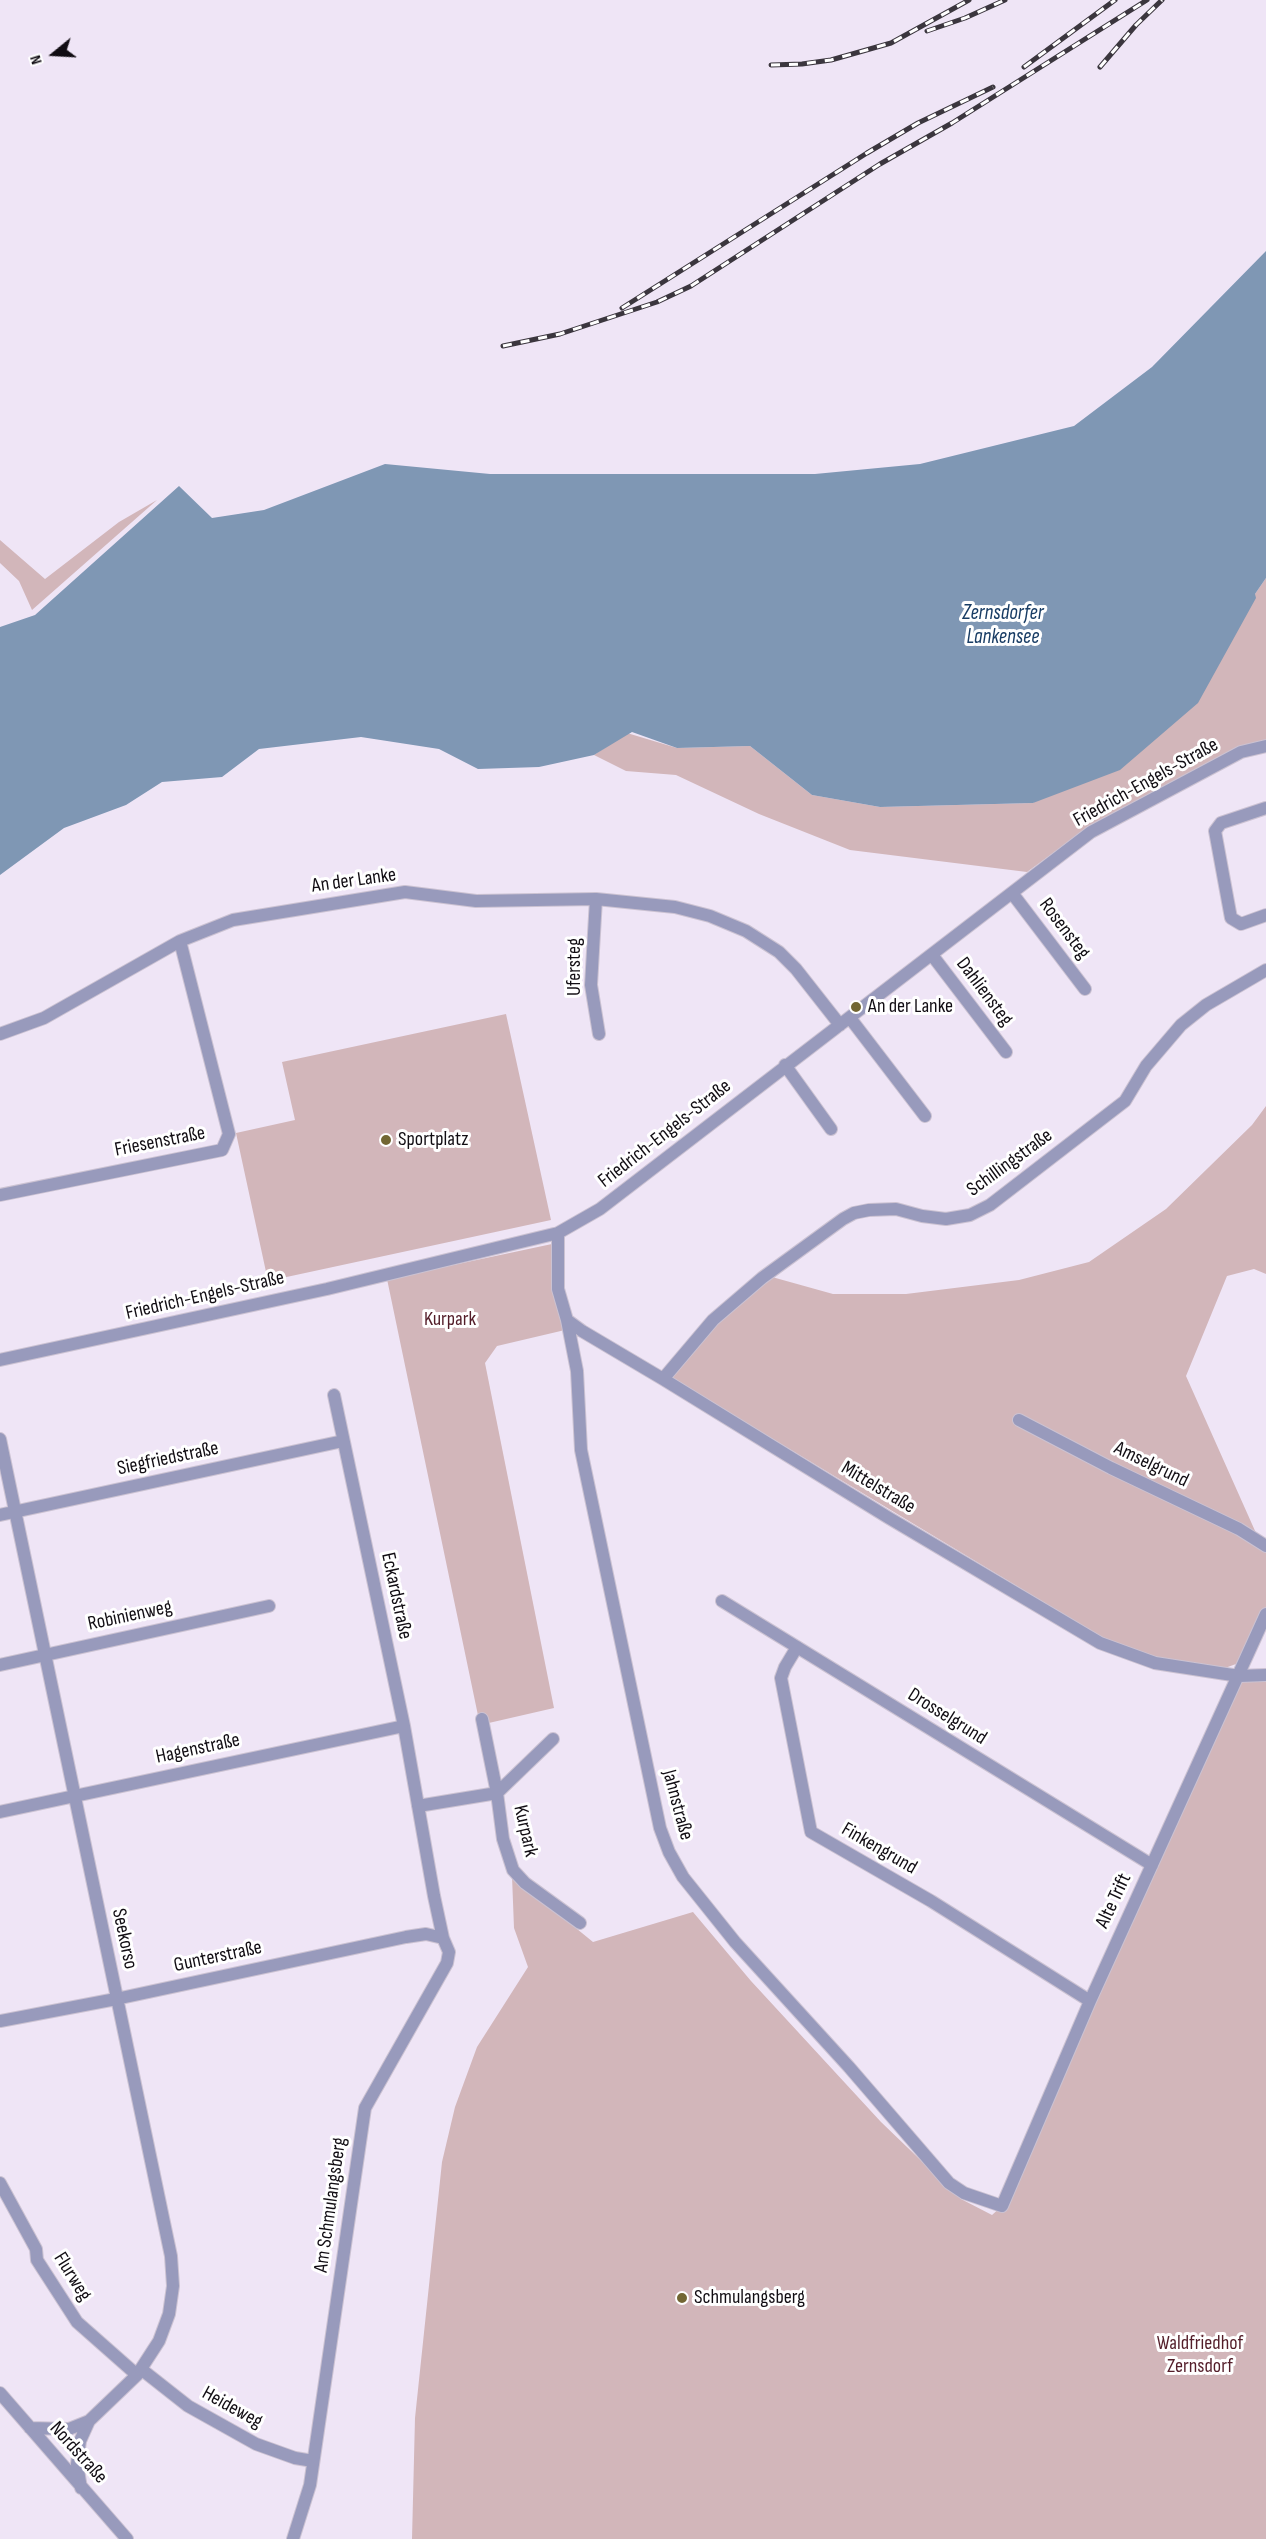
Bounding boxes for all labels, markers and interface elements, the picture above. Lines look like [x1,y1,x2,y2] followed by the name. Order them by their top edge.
[24,24,84,84] north arrow
[26,53,47,67] text: N
[962,601,1044,651] water label: Zernsdorfer Lankensee
[1069,733,1223,833] street label: Friedrich-Engels-Straße
[310,863,398,899] street label: An der Lanke
[1033,894,1095,964] street label: Rosensteg
[563,938,587,996] street label: Ufersteg
[950,953,1018,1031] street label: Dahliensteg
[868,995,953,1019] place label: An der Lanke
[849,1000,863,1014] marker: An der Lanke
[594,1075,736,1193] street label: Friedrich-Engels-Straße
[113,1121,207,1163] street label: Friesenstraße
[963,1124,1057,1202] street label: Schillingstraße
[398,1128,468,1152] place label: Sportplatz
[379,1133,393,1147] marker: Sportplatz
[123,1266,287,1326] street label: Friedrich-Engels-Straße
[424,1308,476,1332] park label: Kurpark
[115,1437,221,1481] street label: Siegfriedstraße
[1110,1437,1192,1493] street label: Amselgrund
[837,1457,919,1519] street label: Mittelstraße
[375,1550,417,1642] street label: Eckardstraße
[86,1595,174,1637] street label: Robinienweg
[903,1683,991,1751] street label: Drosselgrund
[154,1728,242,1770] street label: Hagenstraße
[656,1767,698,1843] street label: Jahnstraße
[507,1803,543,1859] street label: Kurpark
[837,1818,921,1880] street label: Finkengrund
[1091,1870,1137,1932] street label: Alte Trift
[106,1907,142,1971] street label: Seekorso
[172,1936,264,1978] street label: Gunterstraße
[310,2136,352,2274] street label: Am Schmulangsberg
[48,2248,96,2306] street label: Flurweg
[694,2286,805,2310] place label: Schmulangsberg
[675,2291,689,2305] marker: Schmulangsberg
[1157,2332,1243,2379] park label: Waldfriedhof Zernsdorf
[198,2382,266,2434] street label: Heideweg
[44,2417,112,2489] street label: Nordstraße

